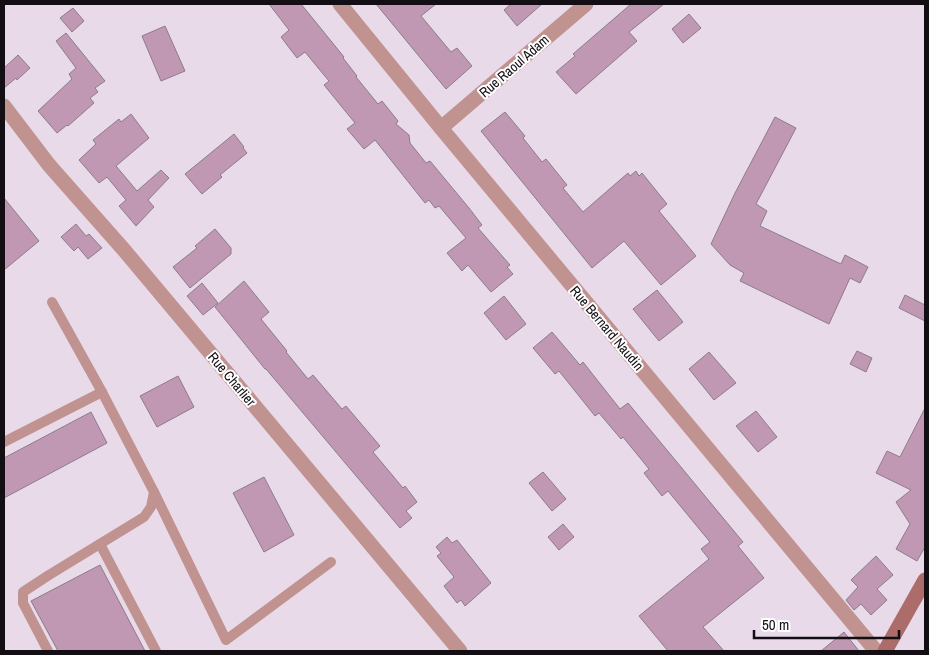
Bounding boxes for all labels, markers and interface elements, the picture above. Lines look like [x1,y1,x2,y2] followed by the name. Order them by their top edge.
[475,31,553,101] street label: Rue Raoul Adam
[566,282,648,374] street label: Rue Bernard Naudin
[204,348,260,410] street label: Rue Charlier
[754,608,899,640] scale bar
[762,614,789,635] text: 50 m

